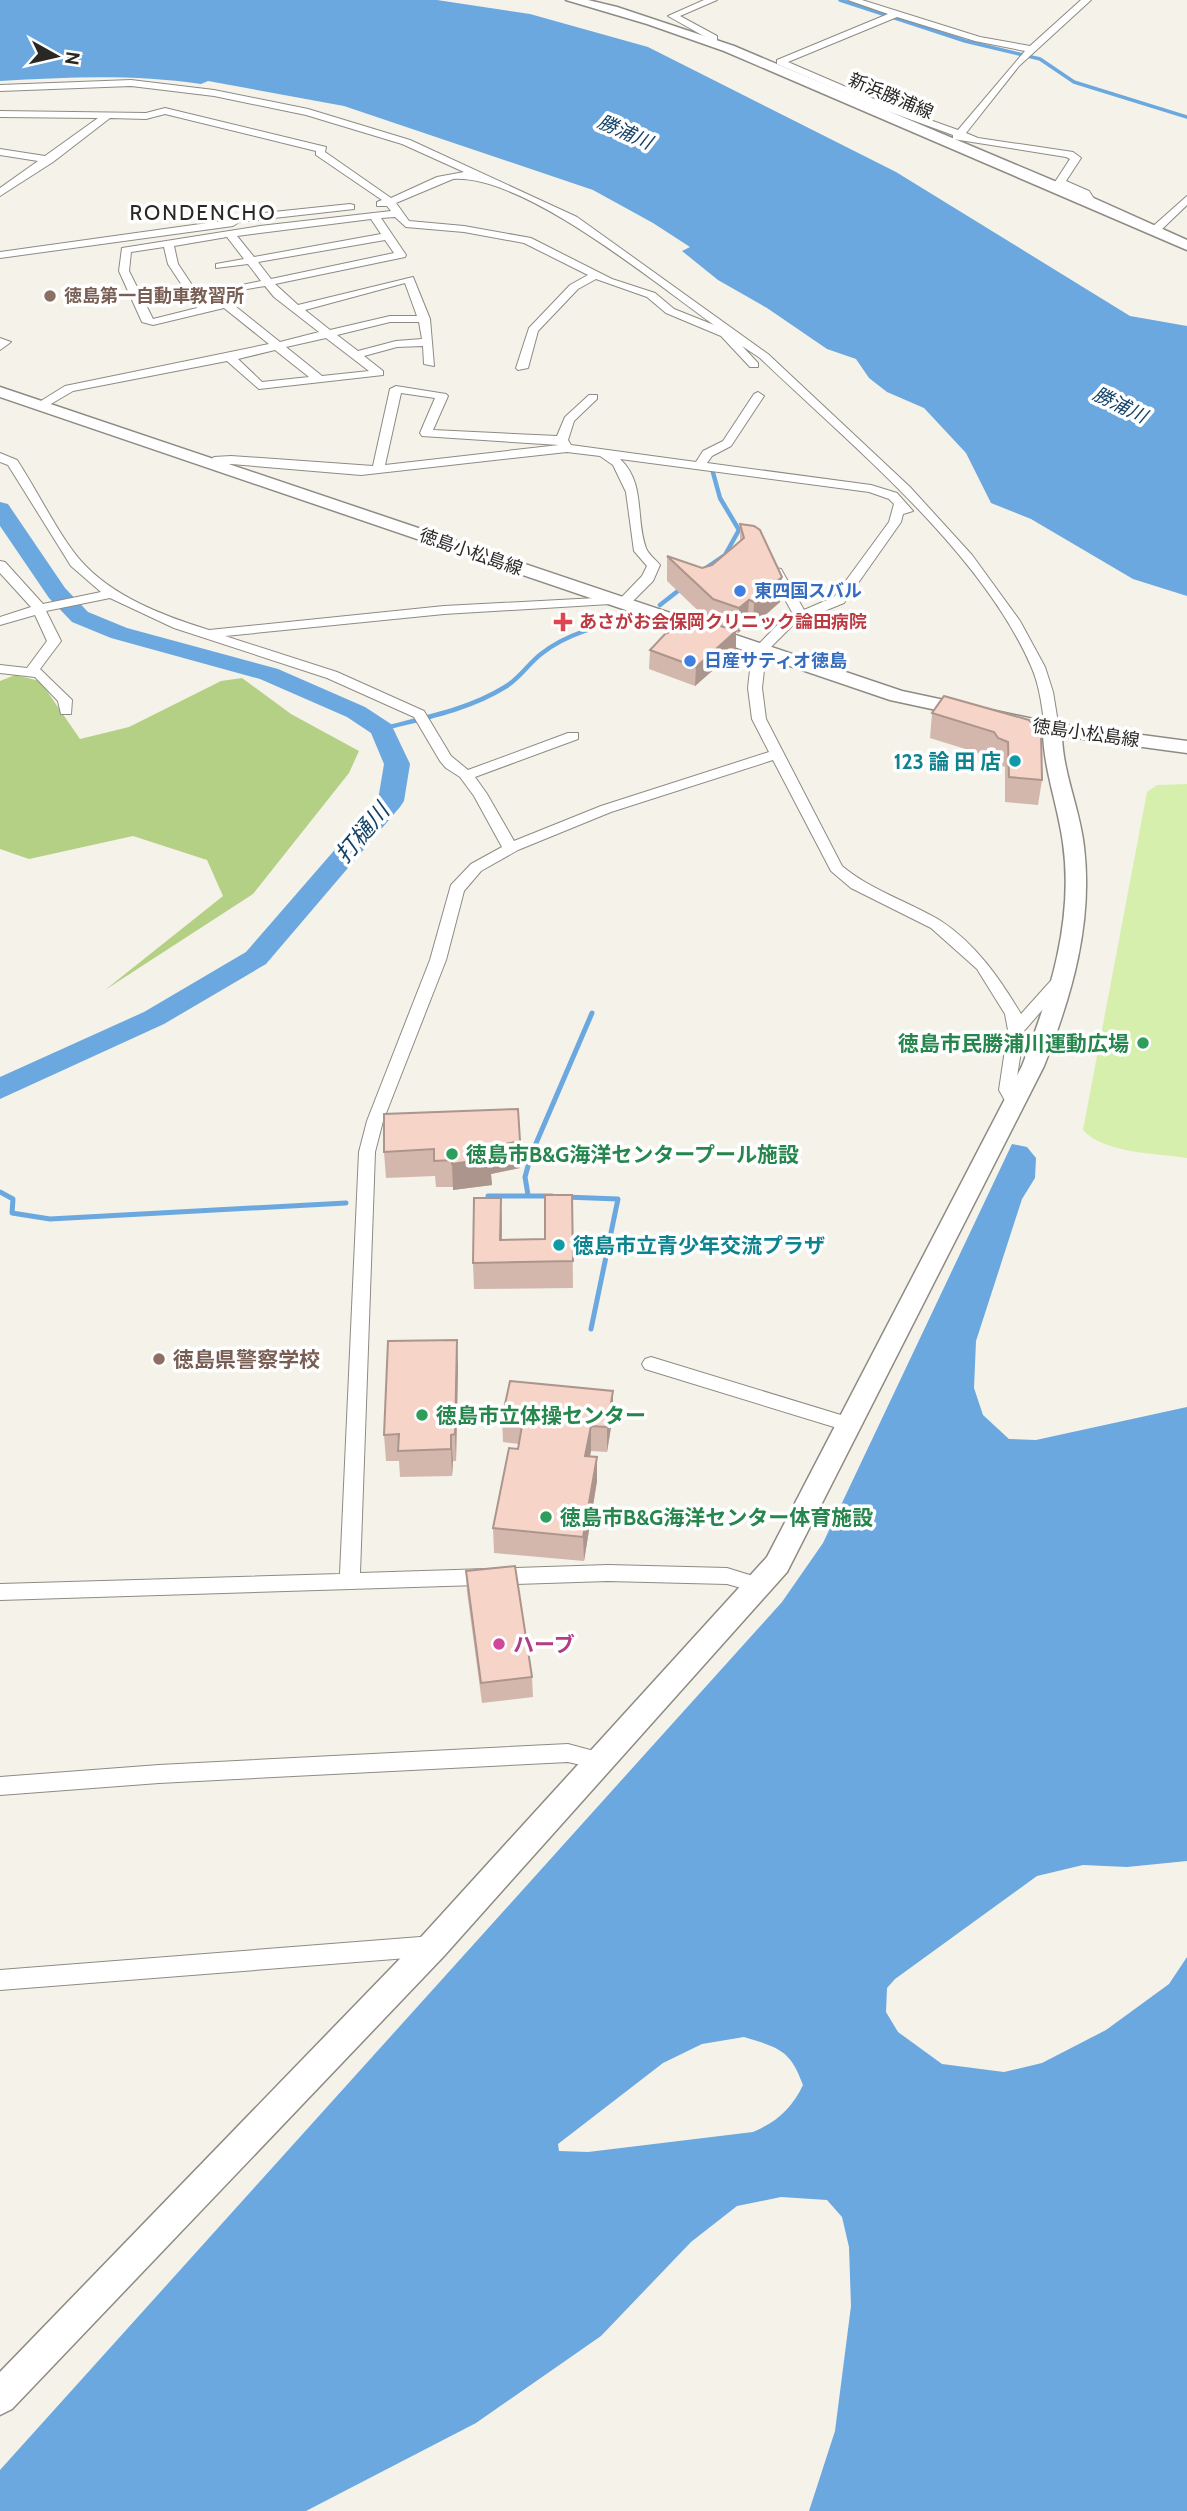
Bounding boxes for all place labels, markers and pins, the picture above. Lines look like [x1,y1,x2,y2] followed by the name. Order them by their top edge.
[64,285,244,307] place label: 徳島第一自動車教習所
[42,288,58,304] marker: 徳島第一自動車教習所
[754,580,862,602] place label: 東四国スバル
[732,583,748,599] marker: 東四国スバル
[579,611,867,633] place label: あさがお会保岡クリニック論田病院
[553,612,573,632] marker: あさがお会保岡クリニック論田病院
[704,650,847,672] place label: 日産サティオ徳島
[682,653,698,669] marker: 日産サティオ徳島
[894,749,1001,774] place label: 123 論 田 店
[1007,753,1023,769] marker: 123 論 田 店
[898,1031,1129,1056] place label: 徳島市民勝浦川運動広場
[1135,1035,1151,1051] marker: 徳島市民勝浦川運動広場
[466,1142,799,1167] place label: 徳島市B&G海洋センタープール施設
[444,1146,460,1162] marker: 徳島市B&G海洋センタープール施設
[573,1233,825,1258] place label: 徳島市立青少年交流プラザ
[551,1237,567,1253] marker: 徳島市立青少年交流プラザ
[173,1347,320,1372] place label: 徳島県警察学校
[151,1351,167,1367] marker: 徳島県警察学校
[436,1403,646,1428] place label: 徳島市立体操センター
[414,1407,430,1423] marker: 徳島市立体操センター
[560,1505,873,1530] place label: 徳島市B&G海洋センター体育施設
[538,1509,554,1525] marker: 徳島市B&G海洋センター体育施設
[513,1632,575,1657] place label: ハーブ
[491,1636,507,1652] marker: ハーブ

